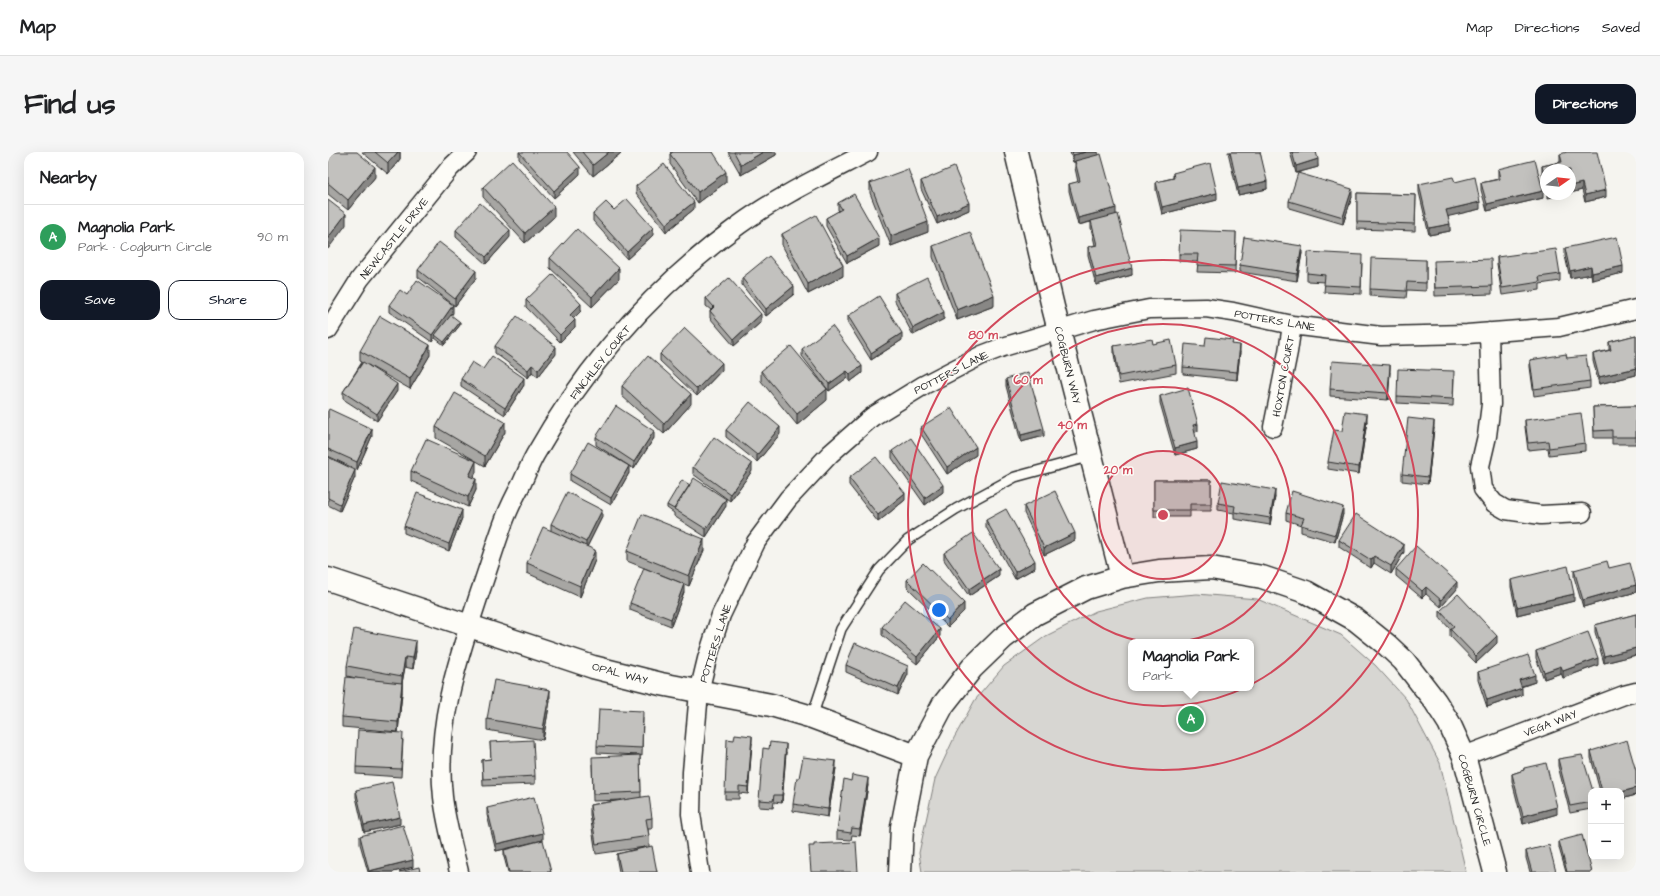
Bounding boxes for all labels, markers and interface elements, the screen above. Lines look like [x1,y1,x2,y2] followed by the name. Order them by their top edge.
[20,14,56,41] text: Map
[1466,18,1493,38] text: Map
[1515,18,1580,38] text: Directions
[1602,18,1640,38] text: Saved
[1535,84,1636,124] button: Directions
[24,85,115,124] text: Find us
[1540,164,1576,200] north arrow
[40,166,97,190] text: Nearby
[357,194,432,282] street label: NEWCASTLE DRIVE
[78,217,175,238] text: Magnolia Park
[49,228,57,246] text: A
[257,228,288,246] text: 90 m
[78,238,212,256] text: Park · Cogburn Circle
[40,280,160,320] button: Save
[168,280,288,320] button: Share
[1233,306,1317,335] street label: POTTERS LANE
[566,322,634,403] street label: FINCHLEY COURT
[1051,325,1084,405] street label: COGBURN WAY
[968,327,998,344] text: 80 m
[1269,334,1298,418] street label: HOXTON COURT
[911,347,992,398] street label: POTTERS LANE
[1013,372,1043,389] text: 60 m
[1057,417,1088,434] text: 40 m
[1103,462,1133,479] text: 20 m
[1156,508,1170,522] centre of rings
[929,600,949,620] your location
[696,601,735,684] street label: POTTERS LANE
[1128,639,1254,691] popup
[1143,646,1239,667] text: Magnolia Park
[591,659,649,688] street label: OPAL WAY
[1143,667,1173,685] text: Park
[1178,704,1204,734] pin: A
[1521,706,1579,740] street label: VEGA WAY
[1454,752,1495,848] street label: COGBURN CIRCLE
[1588,788,1624,860] map controls
[1588,788,1624,824] button: +
[1588,824,1624,860] button: −

